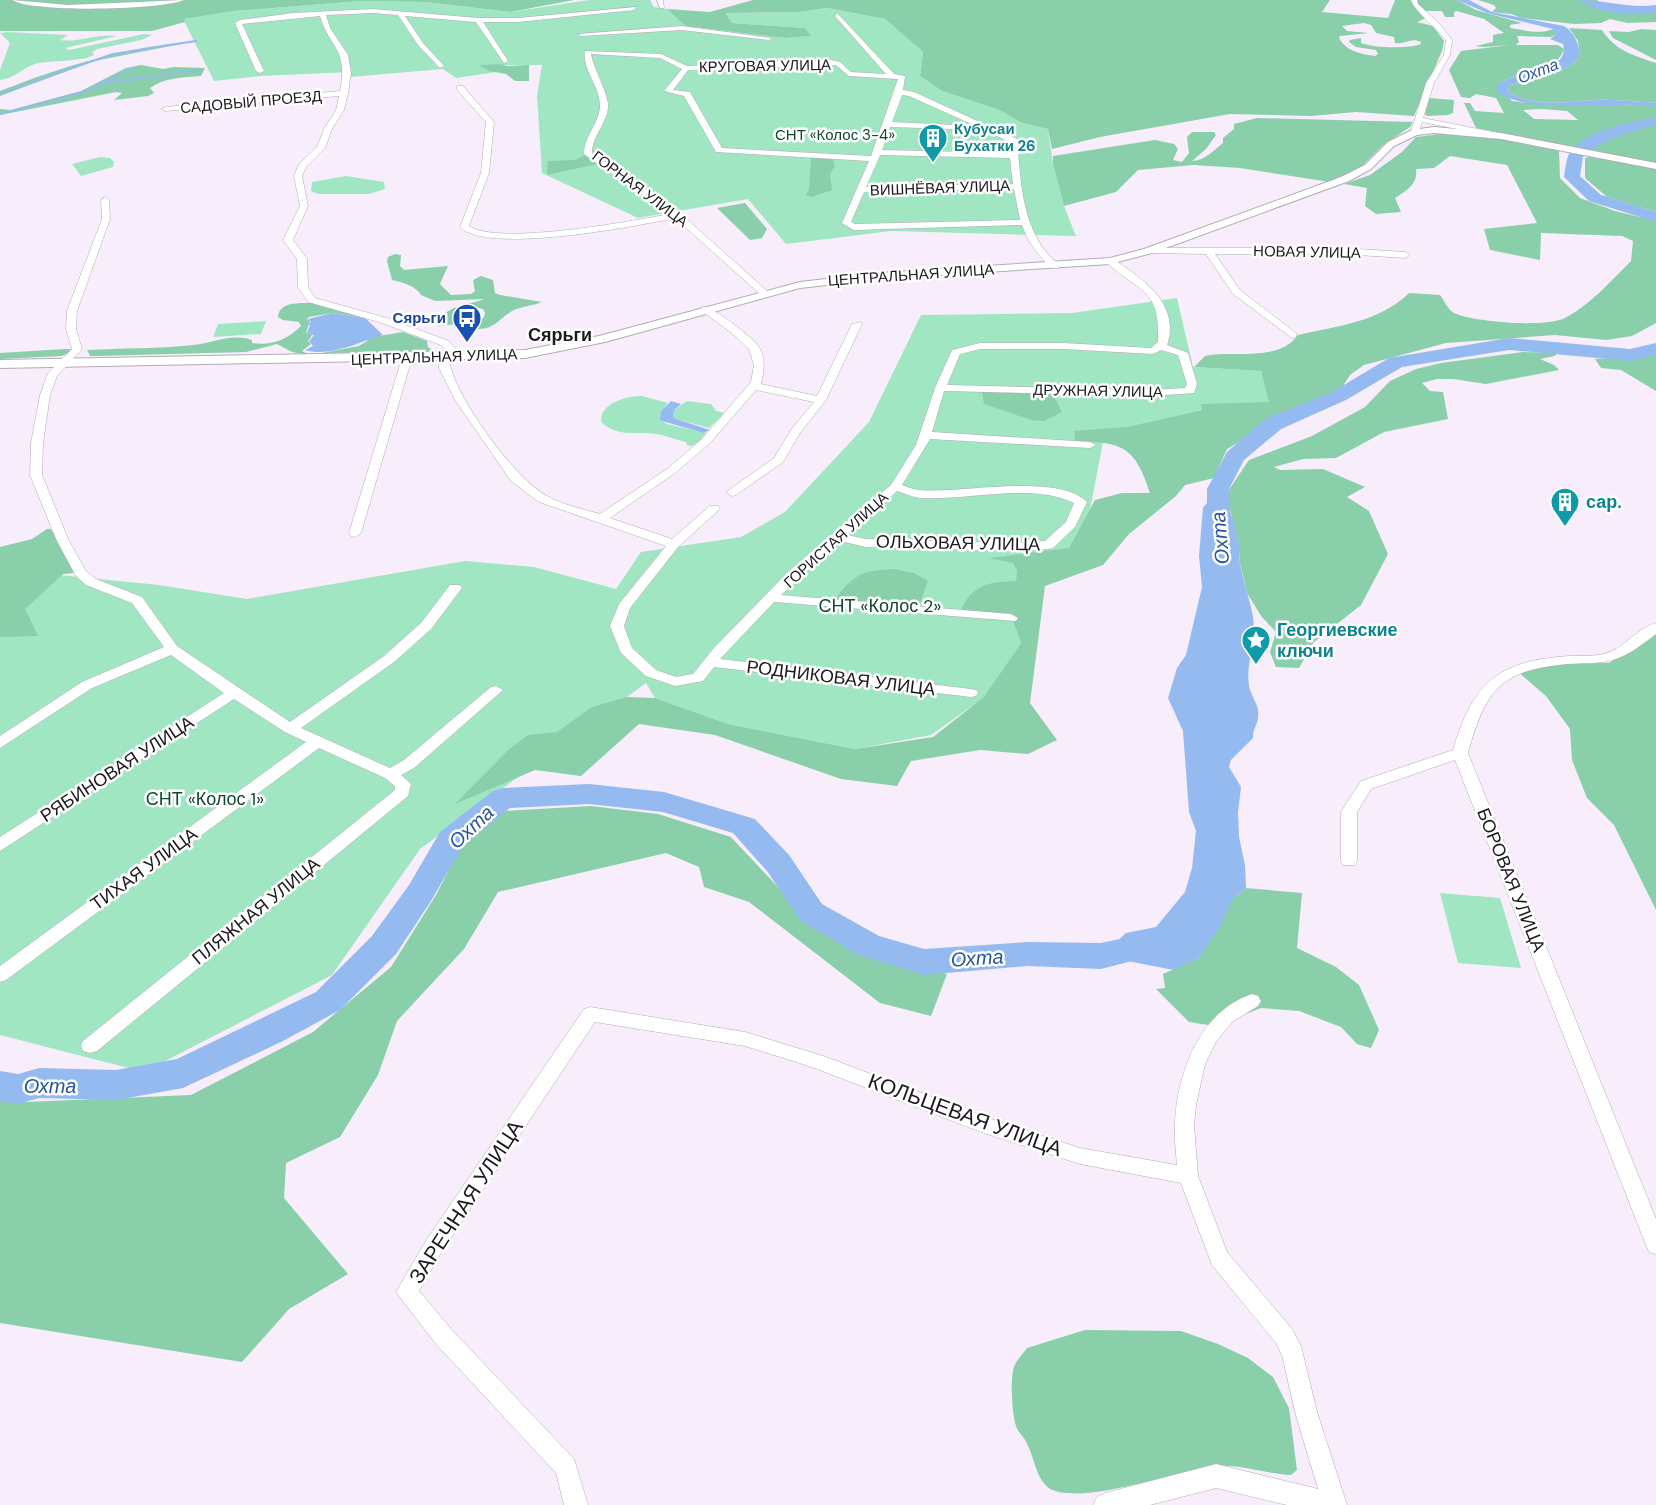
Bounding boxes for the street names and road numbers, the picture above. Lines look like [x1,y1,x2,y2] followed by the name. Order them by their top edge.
[699,55,831,77] street label: КРУГОВАЯ УЛИЦА
[179,86,323,118] street label: САДОВЫЙ ПРОЕЗД
[588,146,692,232] street label: ГОРНАЯ УЛИЦА
[869,176,1011,200] street label: ВИШНЁВАЯ УЛИЦА
[1253,241,1361,263] street label: НОВАЯ УЛИЦА
[827,259,995,291] street label: ЦЕНТРАЛЬНАЯ УЛИЦА
[350,344,518,370] street label: ЦЕНТРАЛЬНАЯ УЛИЦА
[1033,380,1163,402] street label: ДРУЖНАЯ УЛИЦА
[779,488,893,592] street label: ГОРИСТАЯ УЛИЦА
[876,530,1040,556] street label: ОЛЬХОВАЯ УЛИЦА
[745,655,937,701] street label: РОДНИКОВАЯ УЛИЦА
[36,710,198,828] street label: РЯБИНОВАЯ УЛИЦА
[1471,804,1551,956] street label: БОРОВАЯ УЛИЦА
[86,822,202,916] street label: ТИХАЯ УЛИЦА
[187,852,325,970] street label: ПЛЯЖНАЯ УЛИЦА
[864,1067,1066,1163] street label: КОЛЬЦЕВАЯ УЛИЦА
[403,1115,529,1289] street label: ЗАРЕЧНАЯ УЛИЦА

